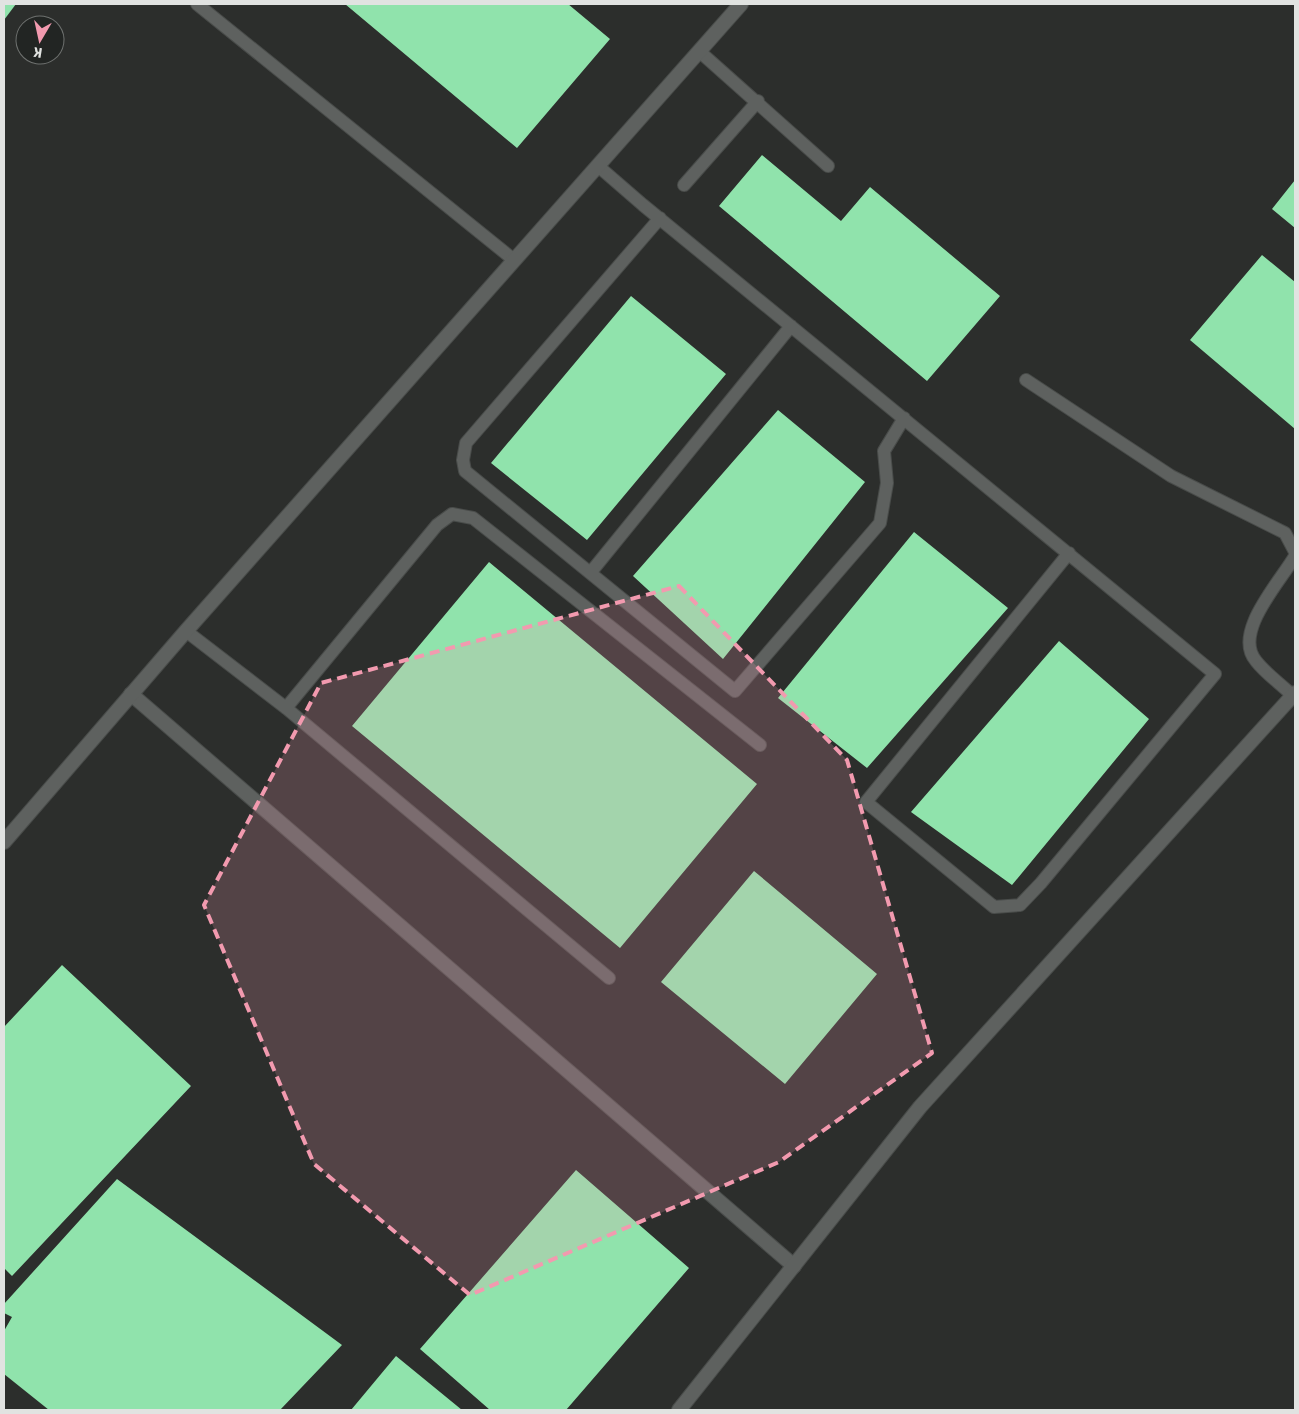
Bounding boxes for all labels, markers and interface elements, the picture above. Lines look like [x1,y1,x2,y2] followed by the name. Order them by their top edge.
[15,15,65,65] north arrow
[32,43,44,61] text: K

